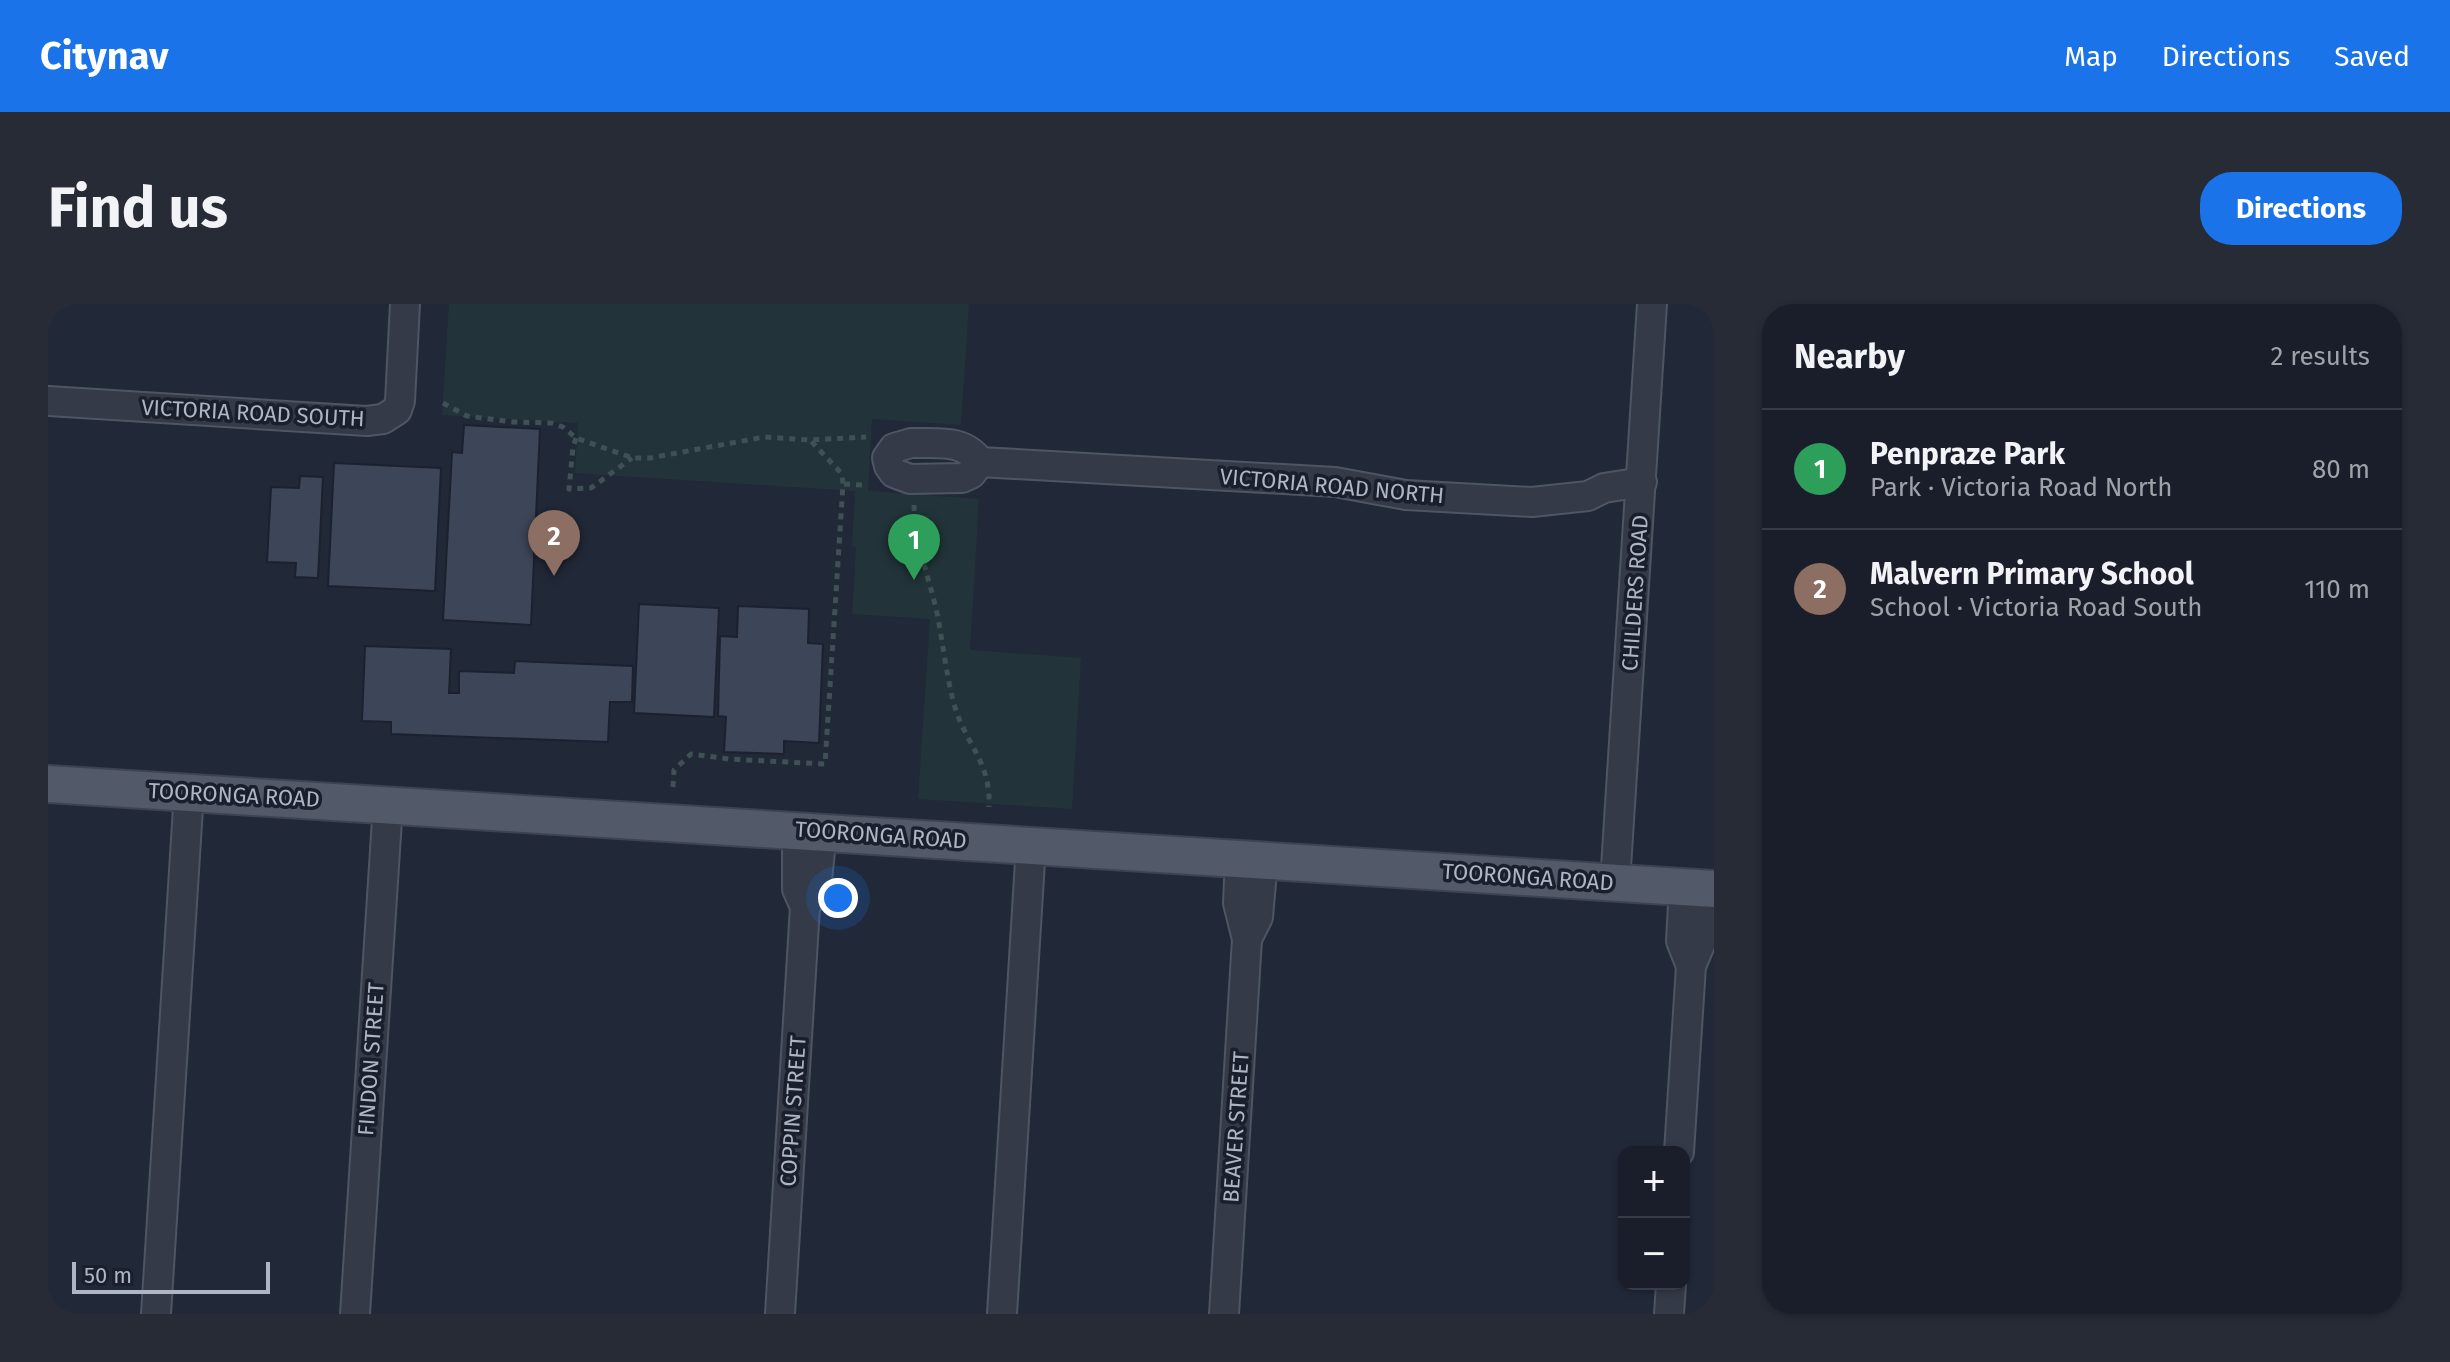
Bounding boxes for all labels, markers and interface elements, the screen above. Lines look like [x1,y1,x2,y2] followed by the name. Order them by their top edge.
[40,33,168,79] text: Citynav
[2064,40,2118,73] text: Map
[2162,40,2290,73] text: Directions
[2334,40,2410,73] text: Saved
[2200,172,2402,245] button: Directions
[48,175,228,242] text: Find us
[1794,336,1905,377] text: Nearby
[2270,341,2370,372] text: 2 results
[141,394,365,432] street label: VICTORIA ROAD SOUTH
[1870,436,2065,472] text: Penpraze Park
[1814,454,1826,485] text: 1
[2312,454,2370,485] text: 80 m
[1219,463,1445,509] street label: VICTORIA ROAD NORTH
[1870,472,2172,503] text: Park · Victoria Road North
[528,510,580,576] pin: 2
[888,514,940,580] pin: 1
[1616,514,1654,672] street label: CHILDERS ROAD
[1870,556,2194,592] text: Malvern Primary School
[1813,574,1827,605] text: 2
[2304,574,2370,605] text: 110 m
[1870,592,2203,623] text: School · Victoria Road South
[148,777,320,813] street label: TOORONGA ROAD
[794,816,968,854] street label: TOORONGA ROAD
[1441,858,1615,896] street label: TOORONGA ROAD
[818,878,858,918] your location
[352,981,390,1137] street label: FINDON STREET
[774,1034,812,1187] street label: COPPIN STREET
[1217,1050,1255,1204] street label: BEAVER STREET
[1618,1146,1690,1290] map controls
[1618,1146,1690,1218] button: +
[1618,1218,1690,1290] button: −
[72,1258,270,1294] scale bar
[84,1262,132,1289] text: 50 m

